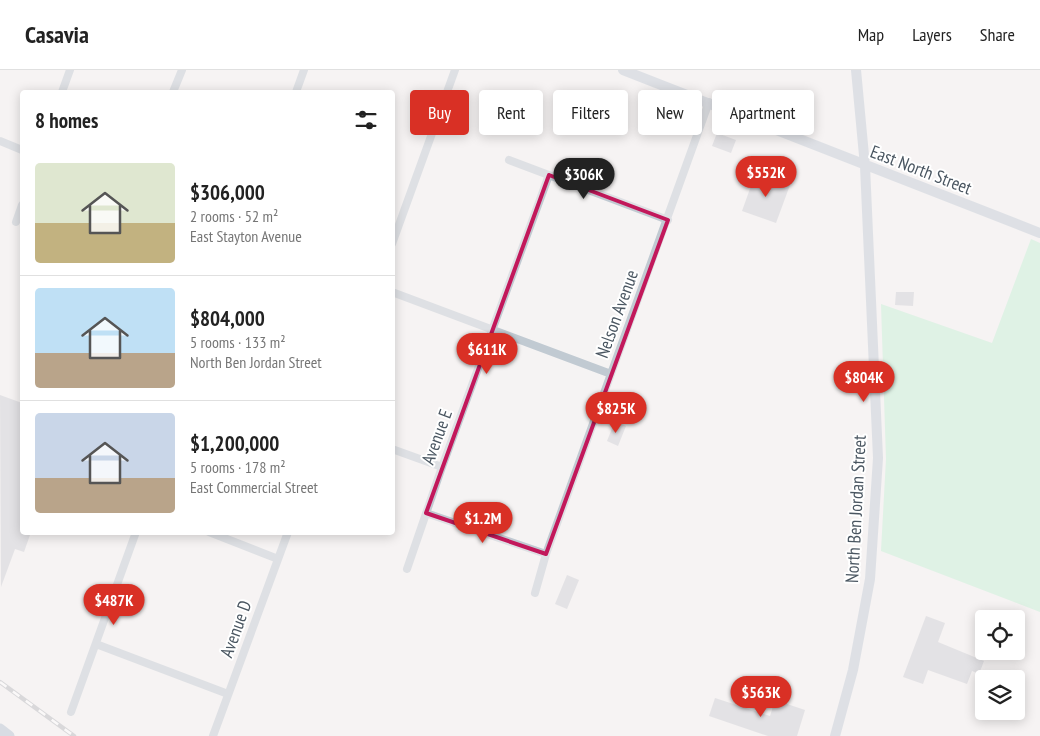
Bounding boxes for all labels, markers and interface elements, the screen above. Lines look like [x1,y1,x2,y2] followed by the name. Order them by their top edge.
[25,19,89,50] text: Casavia
[858,23,884,46] text: Map
[912,23,952,46] text: Layers
[980,23,1015,46] text: Share
[410,90,469,135] chip: Buy
[479,90,543,135] chip: Rent
[553,90,628,135] chip: Filters
[638,90,702,135] chip: New
[712,90,814,135] chip: Apartment
[352,106,380,134] icon: filters
[35,107,98,134] text: 8 homes
[867,140,975,199] street label: East North Street
[731,156,801,198] pin: $552K
[549,158,619,200] pin: $306K
[747,162,785,182] text: $552K
[565,164,603,184] text: $306K
[190,179,265,206] text: $306,000
[75,183,135,243] icon: home
[190,206,278,226] text: 2 rooms · 52 m²
[190,226,302,246] text: East Stayton Avenue
[590,267,643,361] street label: Nelson Avenue
[190,305,265,332] text: $804,000
[75,308,135,368] icon: home
[190,332,286,352] text: 5 rooms · 133 m²
[452,332,522,375] pin: $611K
[468,339,506,359] text: $611K
[190,352,322,372] text: North Ben Jordan Street
[829,360,899,403] pin: $804K
[845,367,883,387] text: $804K
[581,392,651,434] pin: $825K
[597,398,635,418] text: $825K
[416,406,457,468] street label: Avenue E
[190,430,279,457] text: $1,200,000
[75,433,135,493] icon: home
[840,434,871,584] street label: North Ben Jordan Street
[190,457,286,477] text: 5 rooms · 178 m²
[190,477,318,497] text: East Commercial Street
[448,502,518,544] pin: $1.2M
[465,508,501,528] text: $1.2M
[79,584,149,626] pin: $487K
[95,590,133,610] text: $487K
[215,597,256,660] street label: Avenue D
[975,610,1025,720] map controls
[975,610,1025,660] button: locate
[975,670,1025,720] button: layers
[726,676,796,718] pin: $563K
[742,682,780,702] text: $563K

